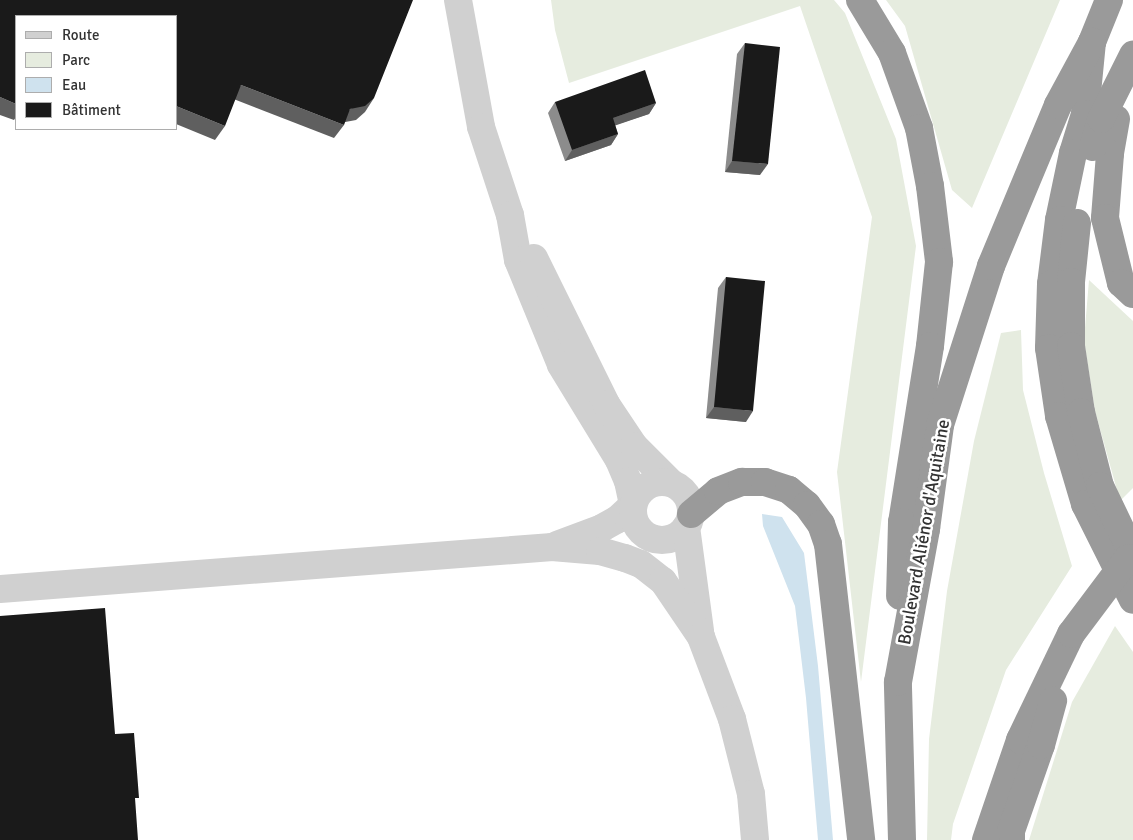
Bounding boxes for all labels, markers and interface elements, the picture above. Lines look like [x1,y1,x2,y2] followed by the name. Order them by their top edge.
[15,15,178,130] legend
[62,26,99,44] text: Route
[62,51,90,69] text: Parc
[62,76,86,94] text: Eau
[62,101,121,119] text: Bâtiment
[894,418,954,646] street label: Boulevard Aliénor d'Aquitaine

